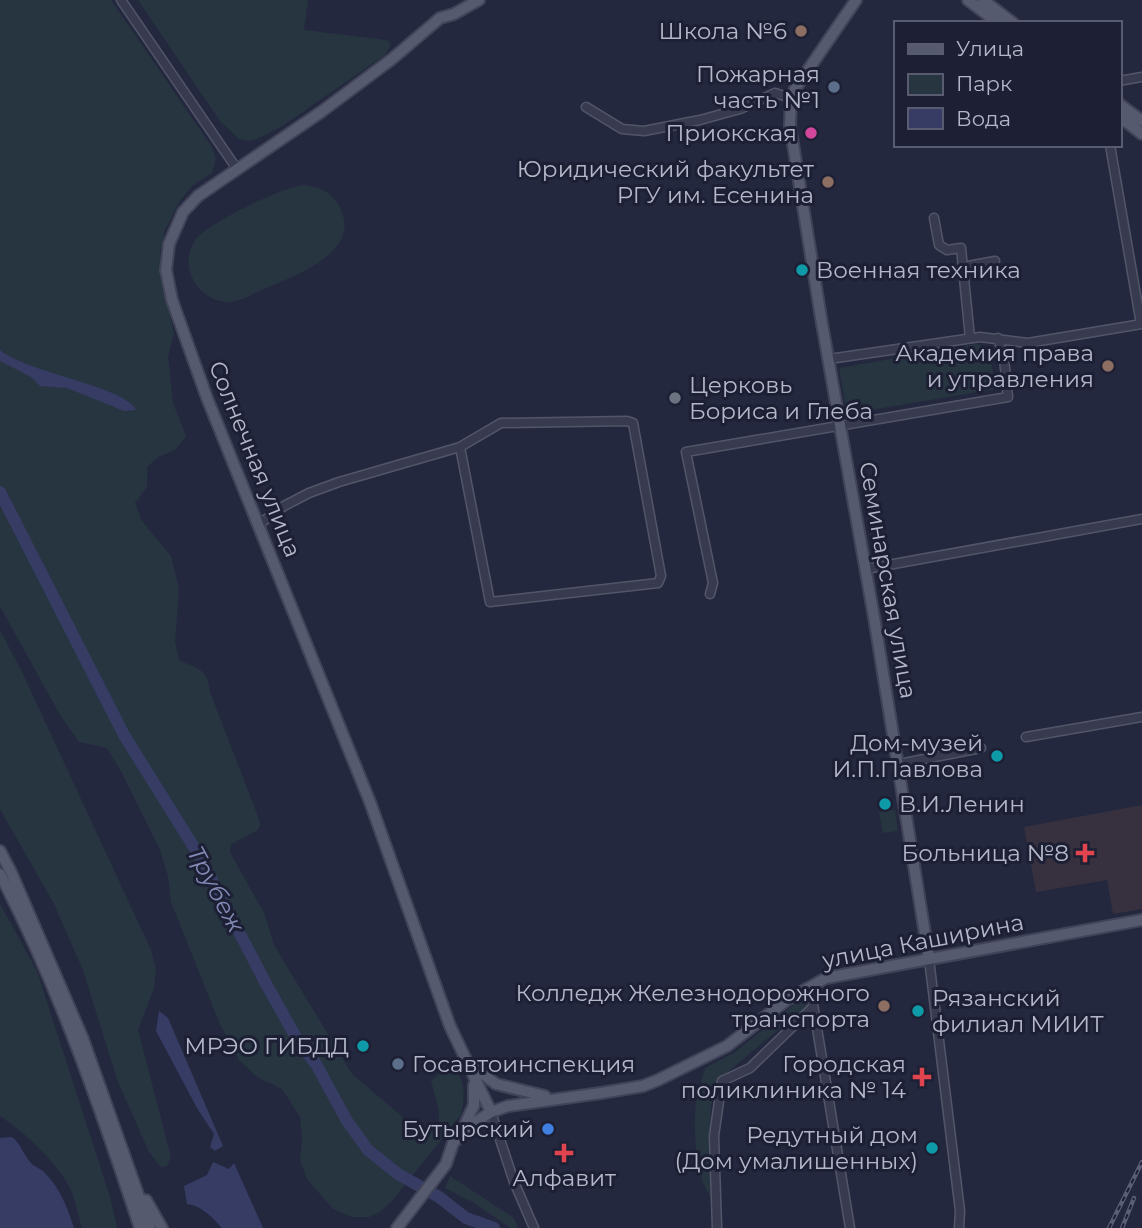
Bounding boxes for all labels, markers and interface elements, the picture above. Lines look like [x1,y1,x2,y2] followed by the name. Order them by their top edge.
[659,17,787,45] place label: Школа №6
[894,21,1121,147] legend
[793,23,809,39] marker: Школа №6
[956,36,1024,61] text: Улица
[696,60,820,114] place label: Пожарная часть №1
[956,71,1012,96] text: Парк
[826,79,842,95] marker: Пожарная часть №1
[956,106,1011,131] text: Вода
[665,119,797,147] place label: Приокская
[803,125,819,141] marker: Приокская
[517,155,814,209] place label: Юридический факультет РГУ им. Есенина
[820,174,836,190] marker: Юридический факультет РГУ им. Есенина
[816,256,1021,284] place label: Военная техника
[794,262,810,278] marker: Военная техника
[895,339,1094,393] place label: Академия права и управления
[203,357,307,561] street label: Солнечная улица
[1100,358,1116,374] marker: Академия права и управления
[689,371,873,425] place label: Церковь Бориса и Глеба
[667,390,683,406] marker: Церковь Бориса и Глеба
[853,459,923,701] street label: Семинарская улица
[832,729,983,783] place label: Дом-музей И.П.Павлова
[989,748,1005,764] marker: Дом-музей И.П.Павлова
[899,790,1025,818] place label: В.И.Ленин
[877,796,893,812] marker: В.И.Ленин
[901,839,1069,867] place label: Больница №8
[181,841,251,938] water label: Трубеж
[1075,843,1095,863] marker: Больница №8
[819,908,1026,974] street label: улица Каширина
[516,979,870,1033] place label: Колледж Железнодорожного транспорта
[932,984,1104,1038] place label: Рязанский филиал МИИТ
[876,998,892,1014] marker: Колледж Железнодорожного транспорта
[910,1003,926,1019] marker: Рязанский филиал МИИТ
[184,1032,349,1060] place label: МРЭО ГИБДД
[355,1038,371,1054] marker: МРЭО ГИБДД
[412,1050,635,1078] place label: Госавтоинспекция
[681,1050,906,1104] place label: Городская поликлиника № 14
[390,1056,406,1072] marker: Госавтоинспекция
[912,1067,932,1087] marker: Городская поликлиника № 14
[402,1115,534,1143] place label: Бутырский
[540,1121,556,1137] marker: Бутырский
[675,1121,918,1175] place label: Редутный дом (Дом умалишенных)
[924,1140,940,1156] marker: Редутный дом (Дом умалишенных)
[556,1145,572,1161] marker: Алфавит
[512,1164,616,1192] place label: Алфавит

